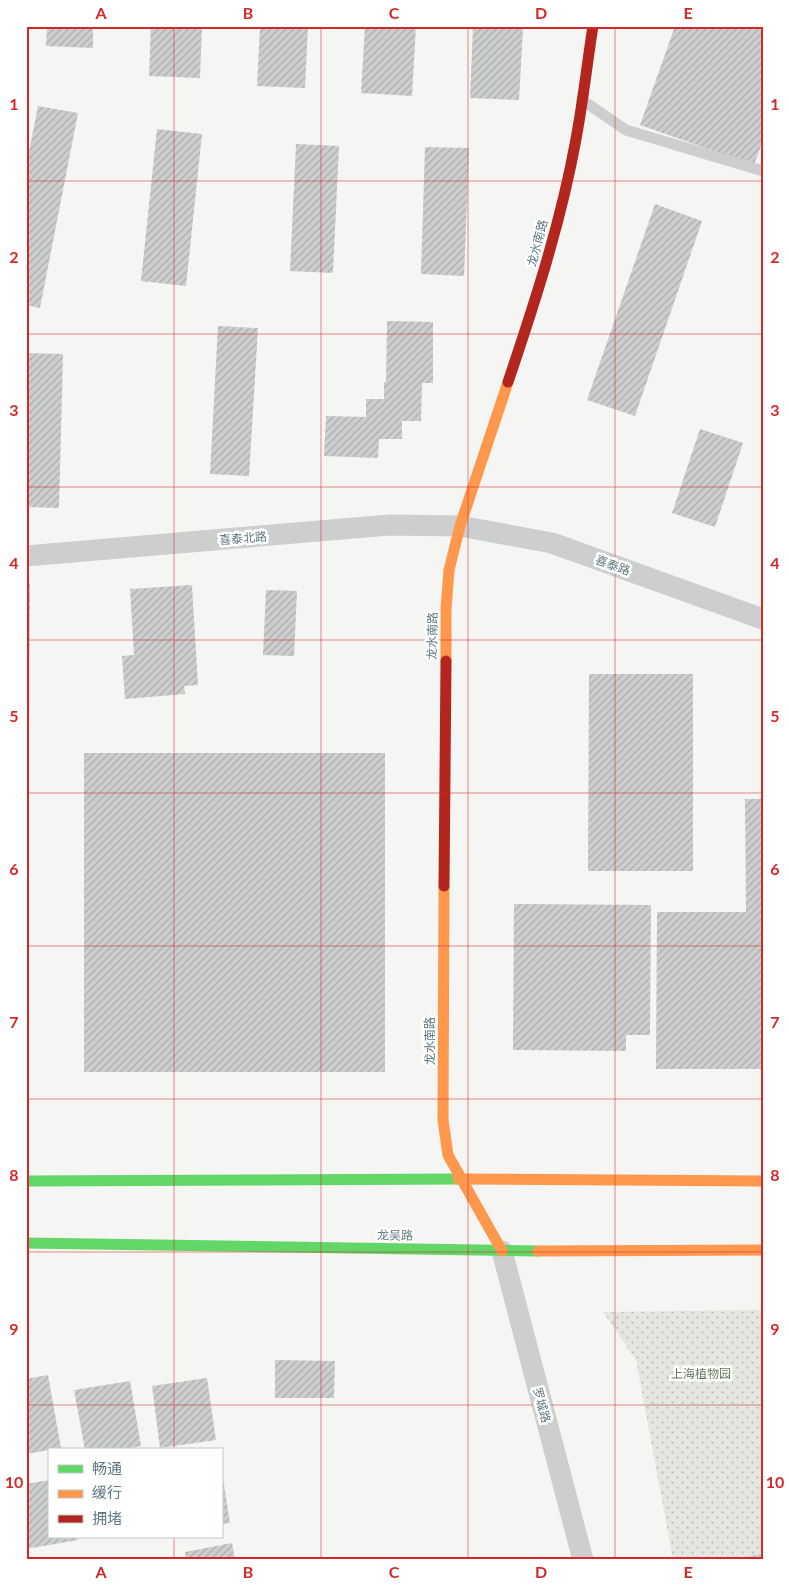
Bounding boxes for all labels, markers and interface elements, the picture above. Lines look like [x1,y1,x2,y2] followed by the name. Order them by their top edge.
[94,3,107,22] text: A
[243,3,253,22] text: B
[389,3,400,22] text: C
[535,3,547,22] text: D
[683,3,693,22] text: E
[9,94,19,113] text: 1
[770,94,780,113] text: 1
[524,218,550,268] street label: 龙水南路
[9,247,19,266] text: 2
[770,247,780,266] text: 2
[9,400,19,419] text: 3
[770,400,780,419] text: 3
[218,528,268,548] street label: 喜泰北路
[594,552,632,578] street label: 喜泰路
[9,553,19,572] text: 4
[770,553,780,572] text: 4
[424,612,440,660] street label: 龙水南路
[9,706,19,725] text: 5
[770,706,780,725] text: 5
[9,859,19,878] text: 6
[770,859,780,878] text: 6
[9,1012,19,1031] text: 7
[770,1012,780,1031] text: 7
[422,1017,437,1065] street label: 龙水南路
[9,1165,19,1184] text: 8
[770,1165,780,1184] text: 8
[377,1227,413,1243] street label: 龙吴路
[9,1319,19,1338] text: 9
[770,1319,780,1338] text: 9
[671,1366,731,1381] park label: 上海植物园
[530,1386,554,1424] street label: 罗城路
[48,1448,222,1538] legend
[92,1459,122,1477] text: 畅通
[5,1472,23,1491] text: 10
[766,1472,784,1491] text: 10
[92,1483,122,1501] text: 缓行
[92,1509,122,1527] text: 拥堵
[94,1562,107,1581] text: A
[243,1562,253,1581] text: B
[389,1562,400,1581] text: C
[535,1562,547,1581] text: D
[683,1562,693,1581] text: E

